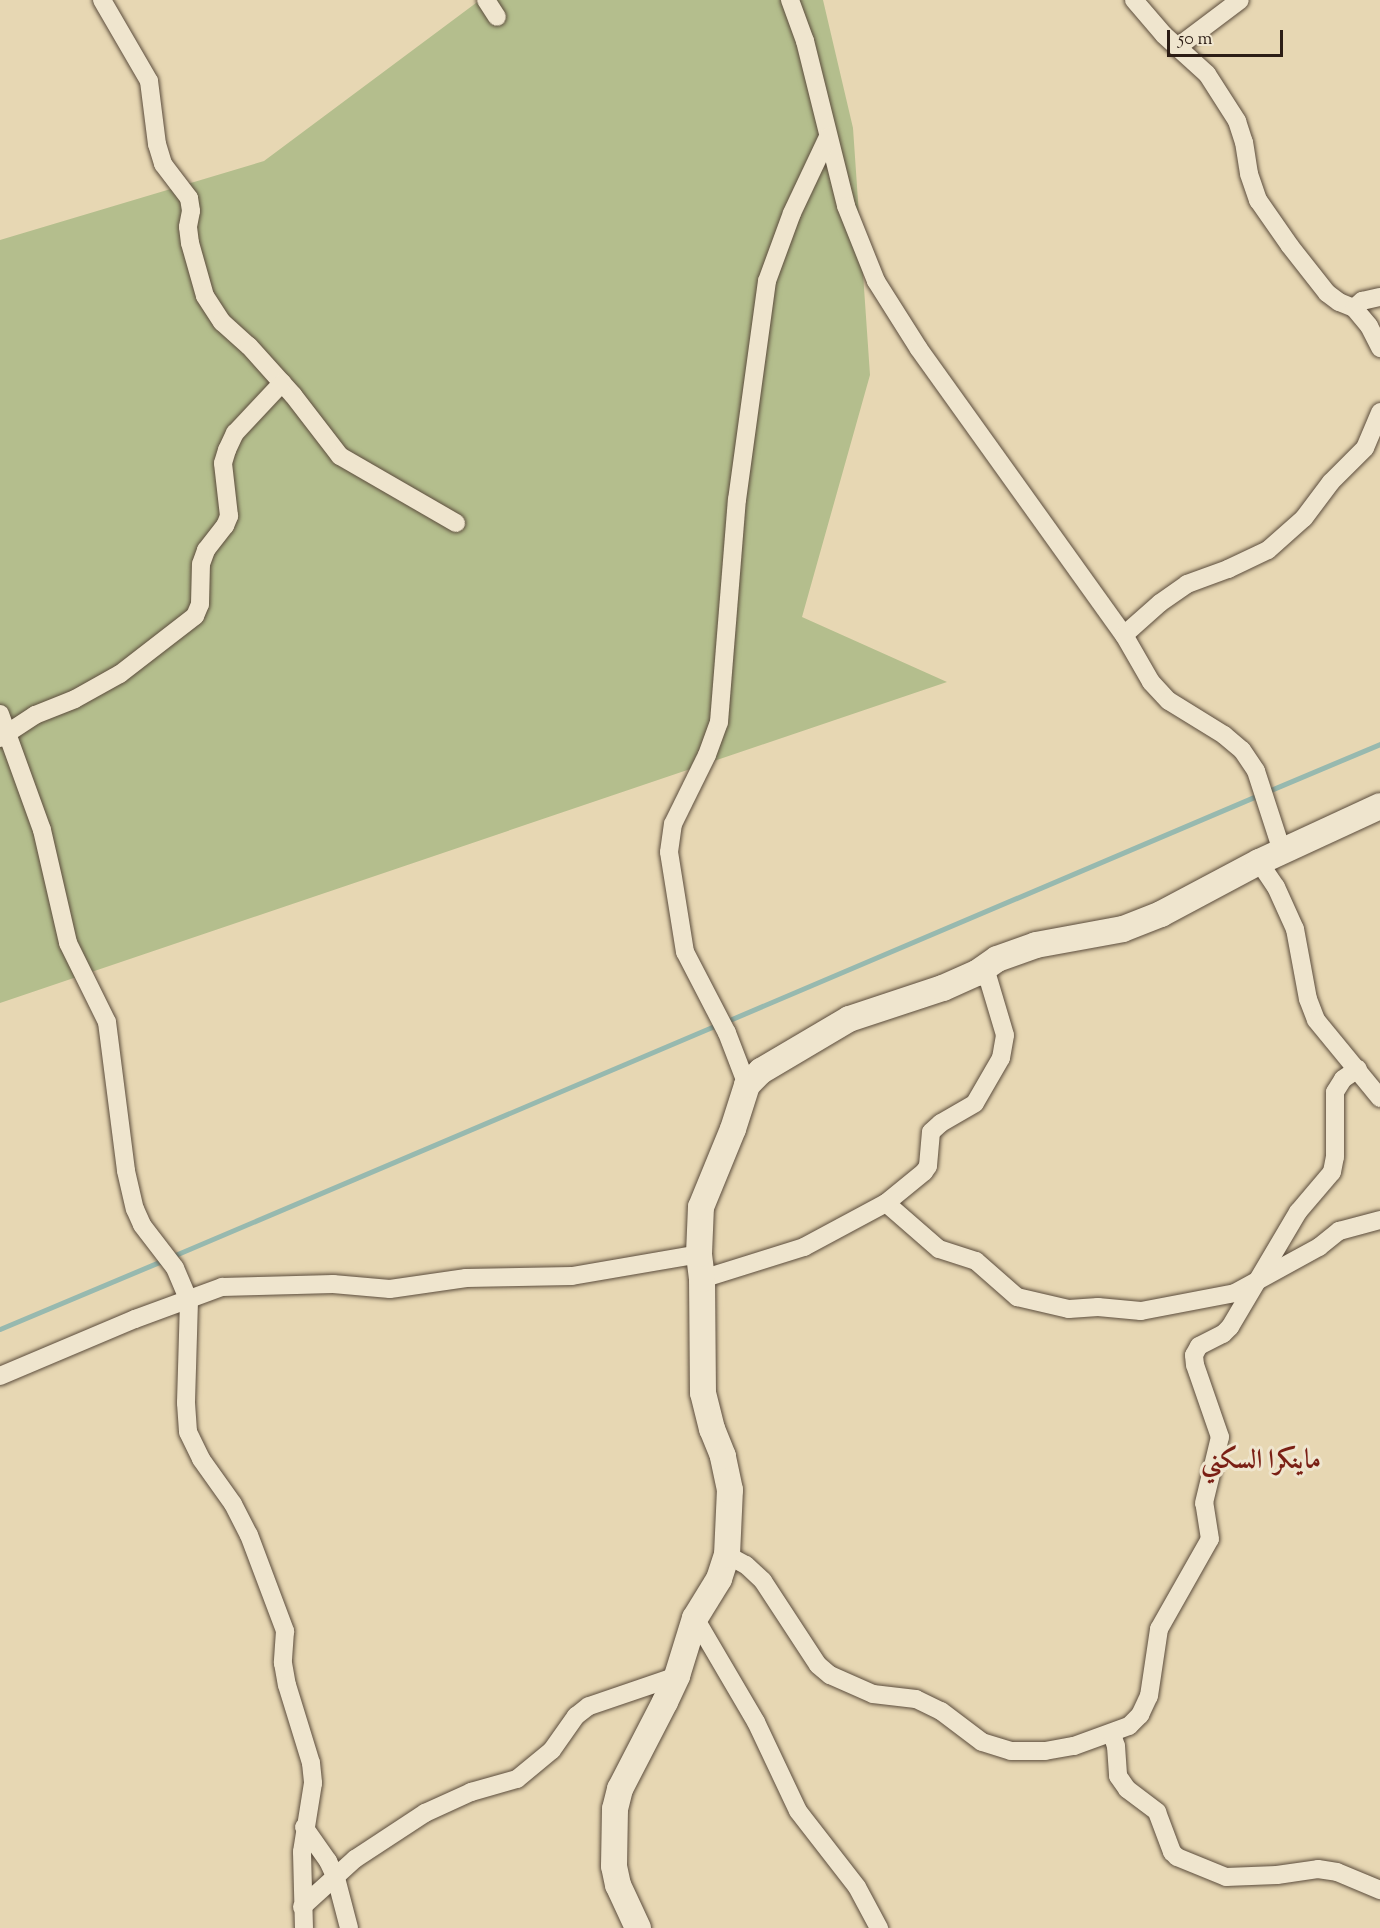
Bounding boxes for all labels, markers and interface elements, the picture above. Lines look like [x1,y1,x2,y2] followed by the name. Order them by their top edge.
[1170,18,1286,56] scale bar
[1178,27,1212,53] text: 50 m
[1201,1446,1321,1478] district label: ماينكرا السكني

